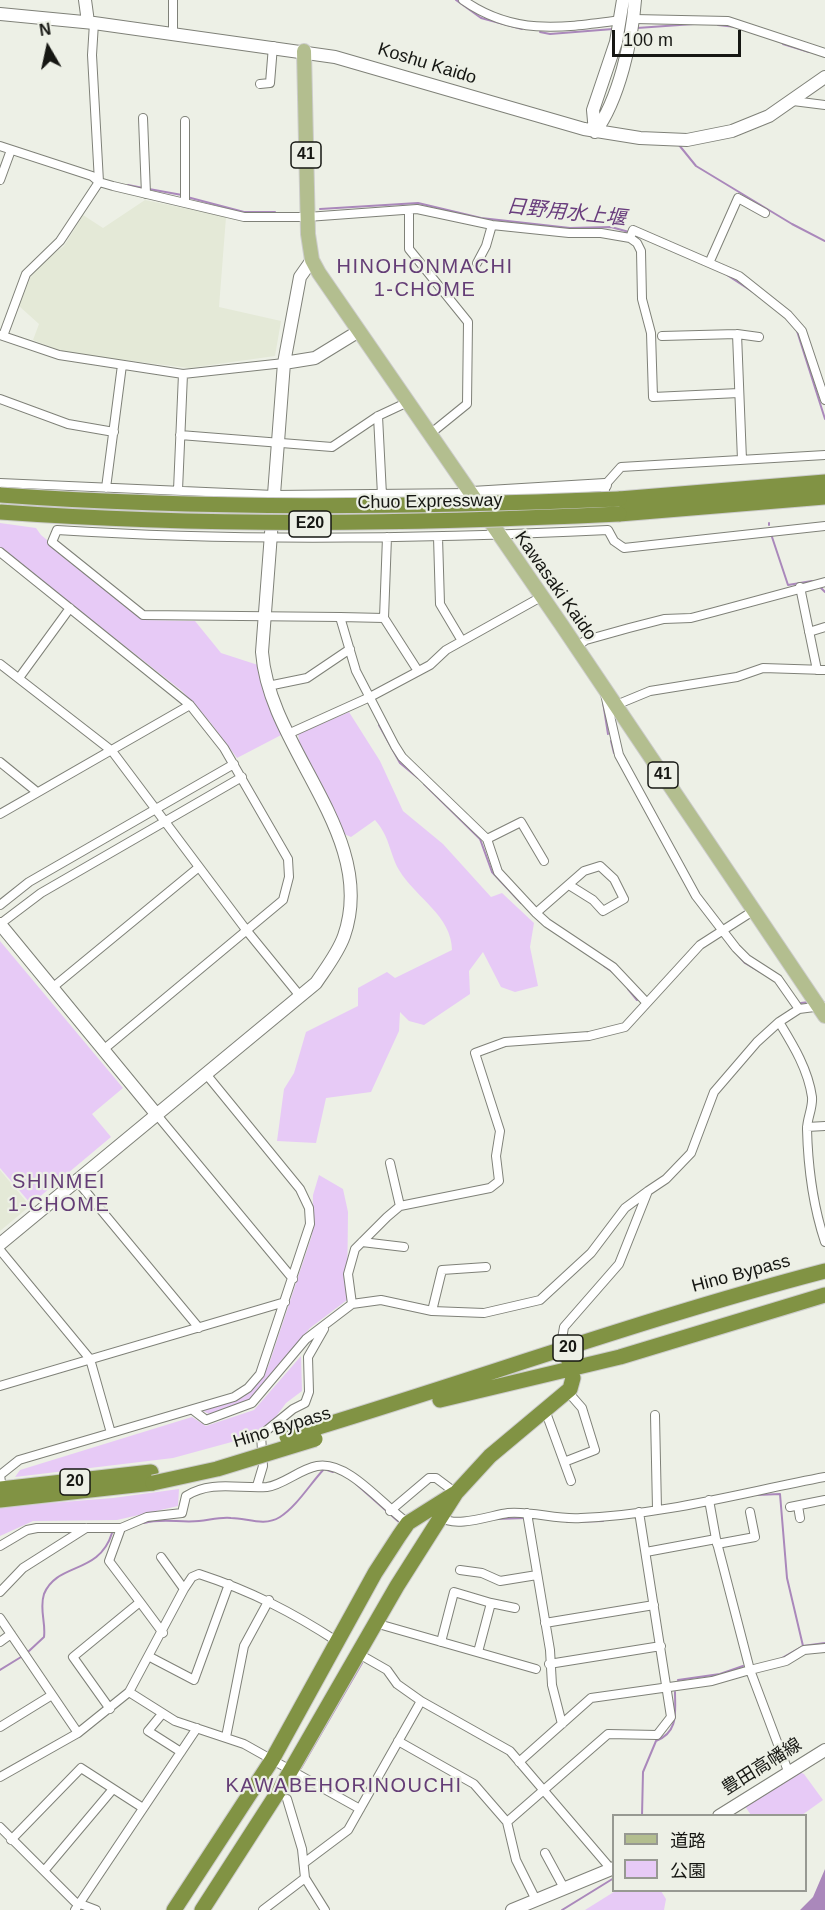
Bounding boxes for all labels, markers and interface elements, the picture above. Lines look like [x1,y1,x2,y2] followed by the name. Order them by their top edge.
[18,18,78,78] north arrow
[615,18,744,56] scale bar
[38,20,52,39] text: N
[623,30,673,50] text: 100 m
[375,39,479,89] street label: Koshu Kaido
[291,142,321,168] road number: 41
[505,195,627,231] water label: 日野用水上堰
[337,255,513,302] district label: HINOHONMACHI 1-CHOME
[357,490,503,514] street label: Chuo Expressway
[289,511,331,537] road number: E20
[509,527,601,645] street label: Kawasaki Kaido
[648,762,678,788] road number: 41
[8,1170,110,1217] district label: SHINMEI 1-CHOME
[689,1250,793,1298] street label: Hino Bypass
[553,1335,583,1361] road number: 20
[231,1403,333,1453] street label: Hino Bypass
[60,1469,90,1495] road number: 20
[718,1734,806,1800] street label: 豊田高幡線
[226,1774,462,1798] district label: KAWABEHORINOUCHI
[612,1814,807,1892] legend
[670,1831,706,1851] text: 道路
[670,1861,706,1881] text: 公園

